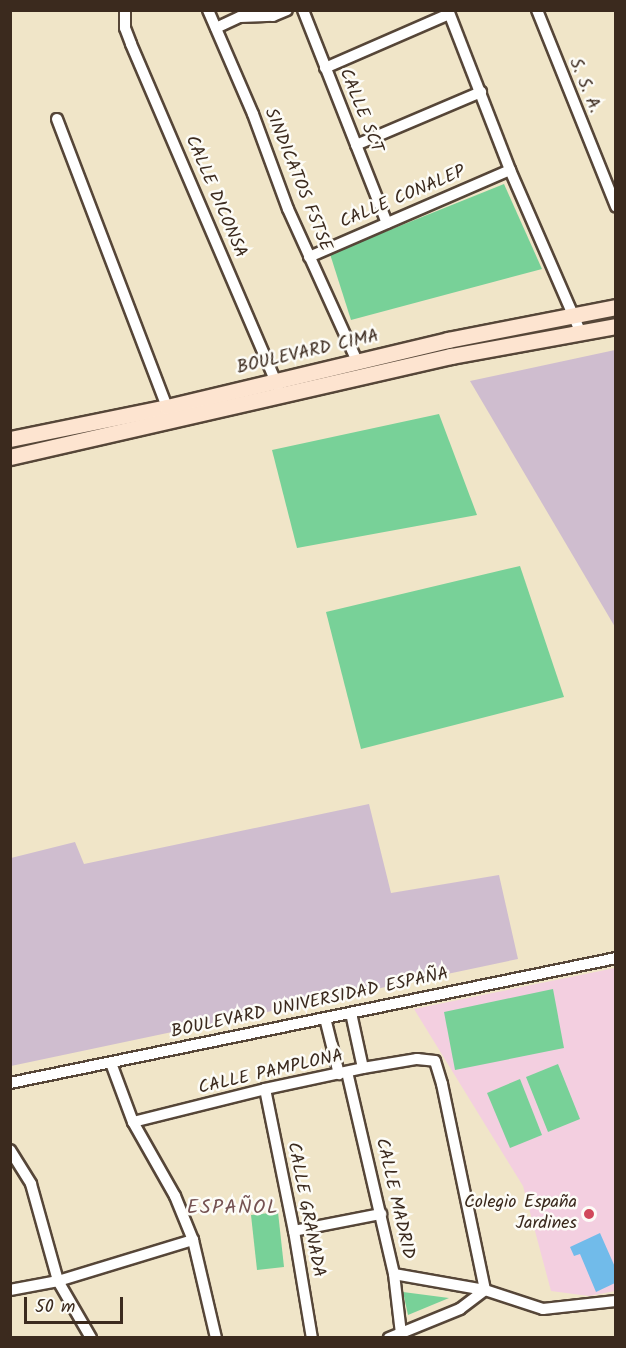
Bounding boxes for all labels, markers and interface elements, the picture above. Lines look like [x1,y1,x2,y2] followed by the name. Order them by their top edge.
[563,55,605,117] street label: S. S. A.
[333,66,387,156] street label: CALLE SCT
[258,105,336,255] street label: SINDICATOS FSTSE
[180,133,250,261] street label: CALLE DICONSA
[337,162,469,234] street label: CALLE CONALEP
[235,326,381,380] street label: BOULEVARD CIMA
[169,964,451,1044] street label: BOULEVARD UNIVERSIDAD ESPAÑA
[197,1046,345,1100] street label: CALLE PAMPLONA
[370,1136,418,1262] street label: CALLE MADRID
[281,1141,329,1279] street label: CALLE GRANADA
[464,1193,577,1236] place label: Colegio España Jardines
[187,1196,279,1220] district label: ESPAÑOL
[582,1207,596,1221] marker: Colegio España Jardines
[27,1285,126,1323] scale bar
[35,1293,75,1322] text: 50 m

